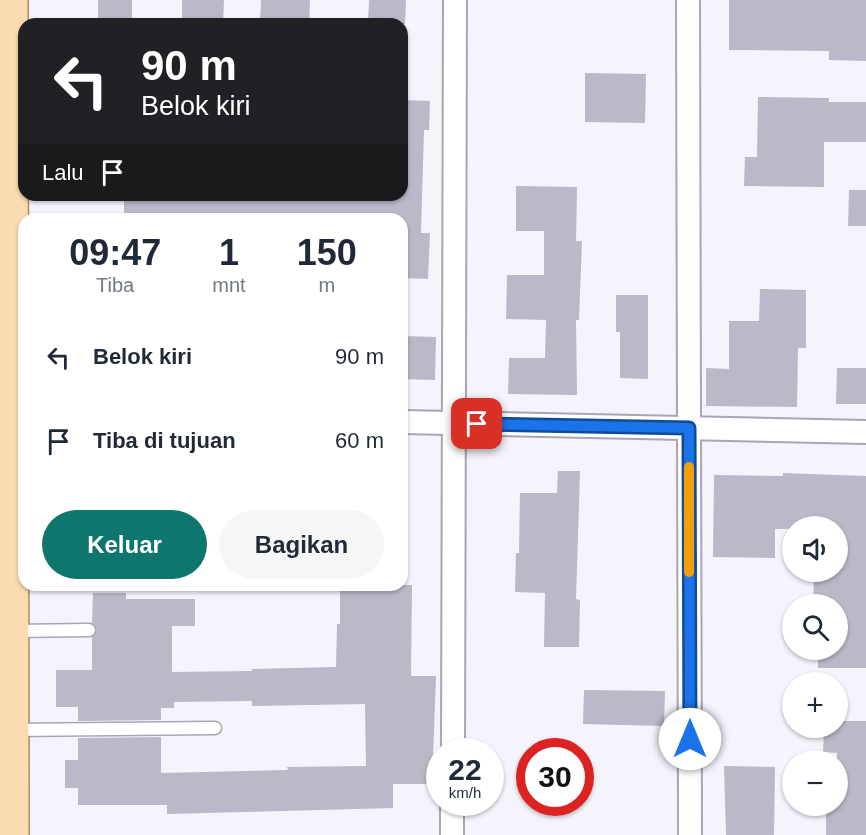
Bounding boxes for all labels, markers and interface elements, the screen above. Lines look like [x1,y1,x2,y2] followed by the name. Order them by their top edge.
[42,42,120,120] icon: left
[141,42,237,89] text: 90 m
[141,91,251,121] text: Belok kiri
[96,156,129,189] icon: arrive
[42,160,84,185] text: Lalu
[69,232,161,273] text: 09:47
[219,232,239,273] text: 1
[297,232,357,273] text: 150
[96,274,134,296] text: Tiba
[212,274,246,296] text: mnt
[319,274,335,296] text: m
[42,341,75,374] icon: left
[93,344,192,369] text: Belok kiri
[335,344,384,369] text: 90 m
[451,398,502,449] pin
[460,407,493,440] icon: arrive
[42,425,75,458] icon: arrive
[93,428,236,453] text: Tiba di tujuan
[335,428,384,453] text: 60 m
[42,510,207,579] button: Keluar
[219,510,384,579] button: Bagikan
[782,516,848,816] map controls
[782,516,848,582] button: sound
[782,594,848,660] button: search
[782,672,848,738] button: +
[658,707,722,771] position arrow
[516,738,594,816] speed limit sign: 30
[782,750,848,816] button: −
[448,753,482,786] text: 22
[449,784,481,801] text: km/h

